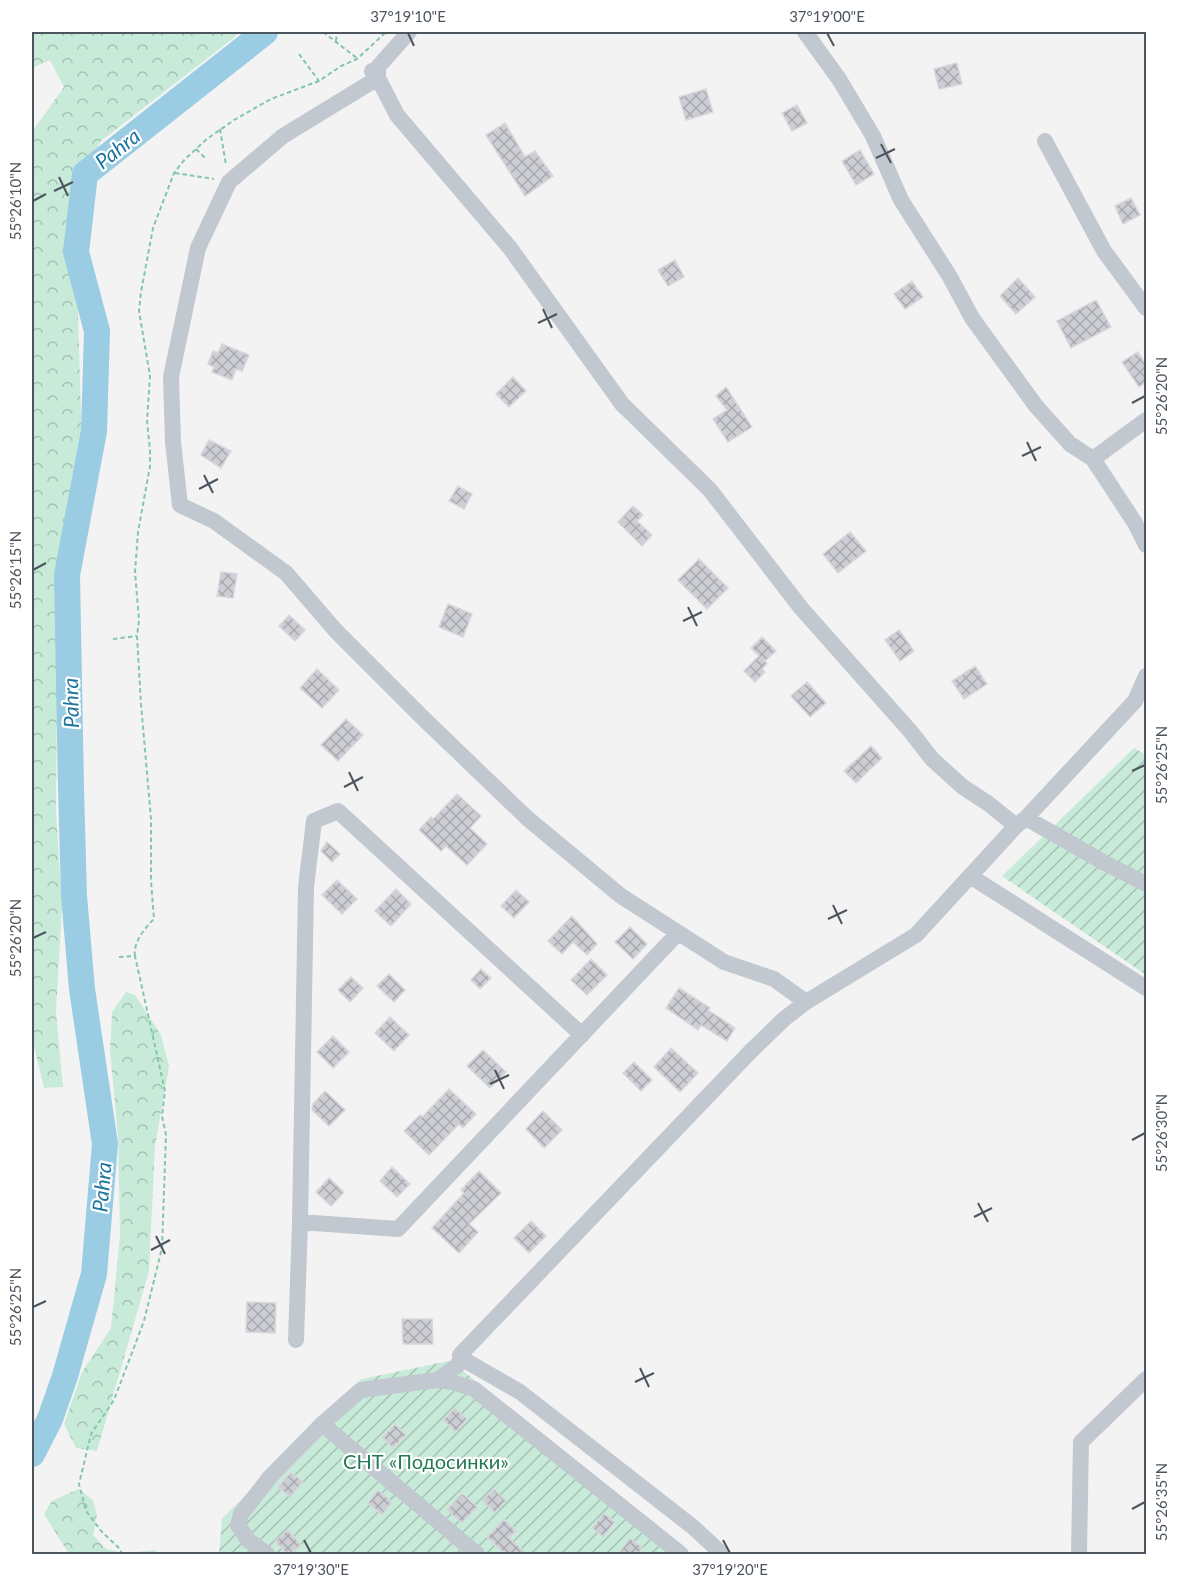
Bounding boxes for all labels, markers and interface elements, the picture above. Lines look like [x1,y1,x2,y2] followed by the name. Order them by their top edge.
[370,7,446,25] text: 37°19'10"E
[789,7,865,25] text: 37°19'00"E
[90,123,144,173] water label: Pahra
[6,162,24,240] text: 55°26'10"N
[1152,357,1170,435] text: 55°26'20"N
[6,531,24,609] text: 55°26'15"N
[57,678,83,728] water label: Pahra
[1152,726,1170,804] text: 55°26'25"N
[6,899,24,977] text: 55°26'20"N
[1152,1094,1170,1172] text: 55°26'30"N
[86,1161,116,1213] water label: Pahra
[6,1268,24,1346] text: 55°26'25"N
[343,1449,509,1473] park label: СНТ «Подосинки»
[1152,1463,1170,1541] text: 55°26'35"N
[273,1560,349,1578] text: 37°19'30"E
[692,1560,768,1578] text: 37°19'20"E

